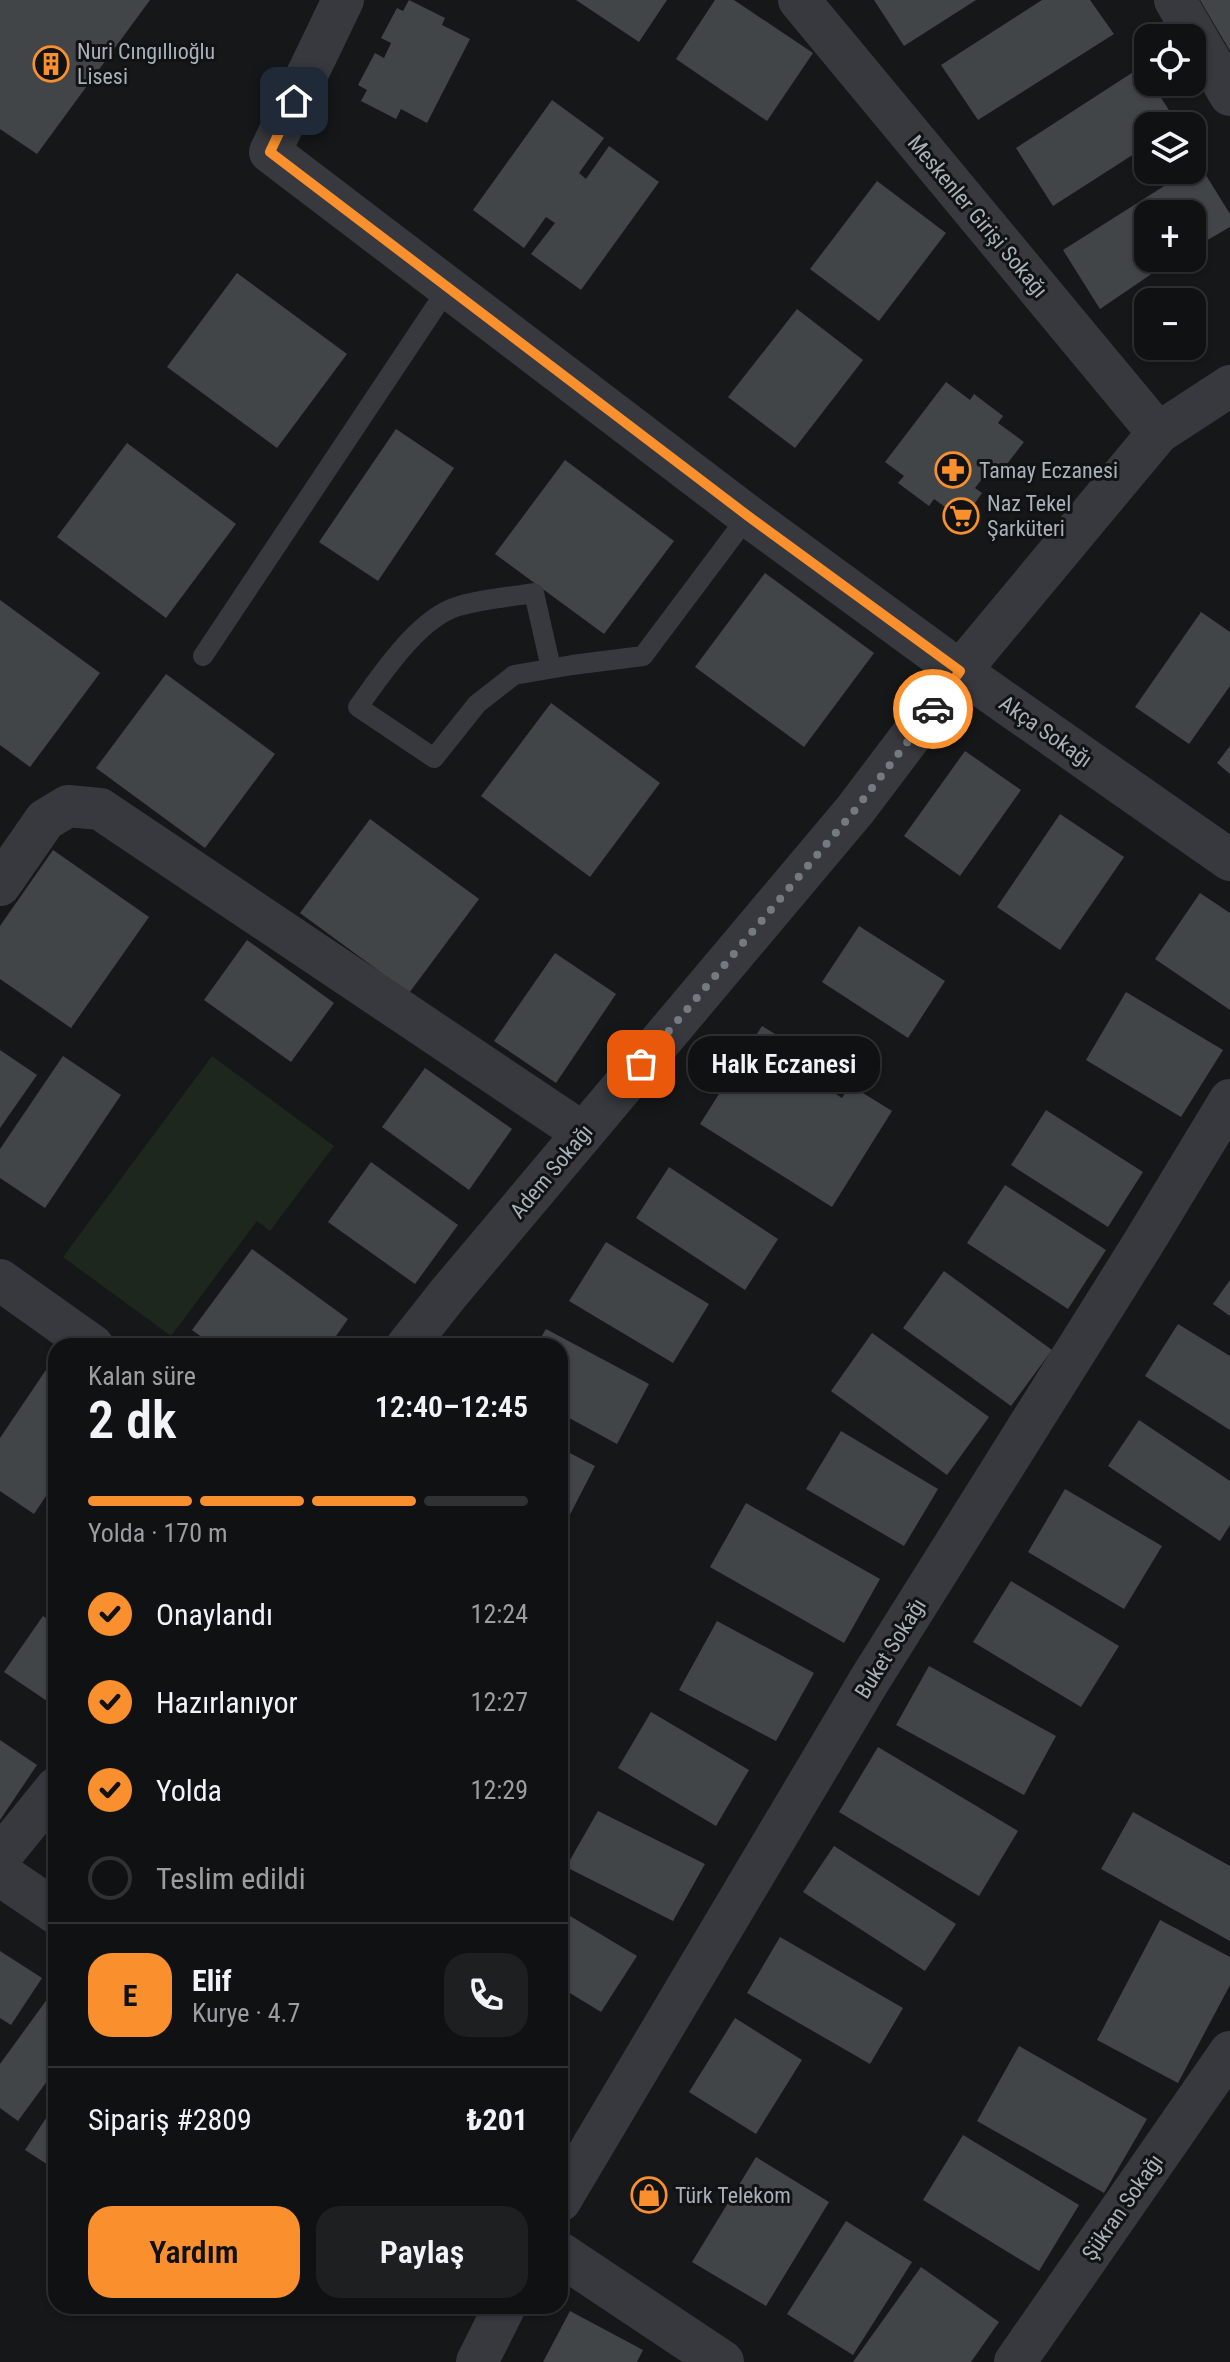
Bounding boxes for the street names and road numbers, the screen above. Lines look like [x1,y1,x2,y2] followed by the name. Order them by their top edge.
[903,130,1053,302] street label: Meskenler Girişi Sokağı
[995,690,1097,772] street label: Akça Sokağı
[505,1119,598,1223] street label: Adem Sokağı
[850,1594,931,1703] street label: Buket Sokağı
[1077,2150,1168,2265] street label: Şükran Sokağı

